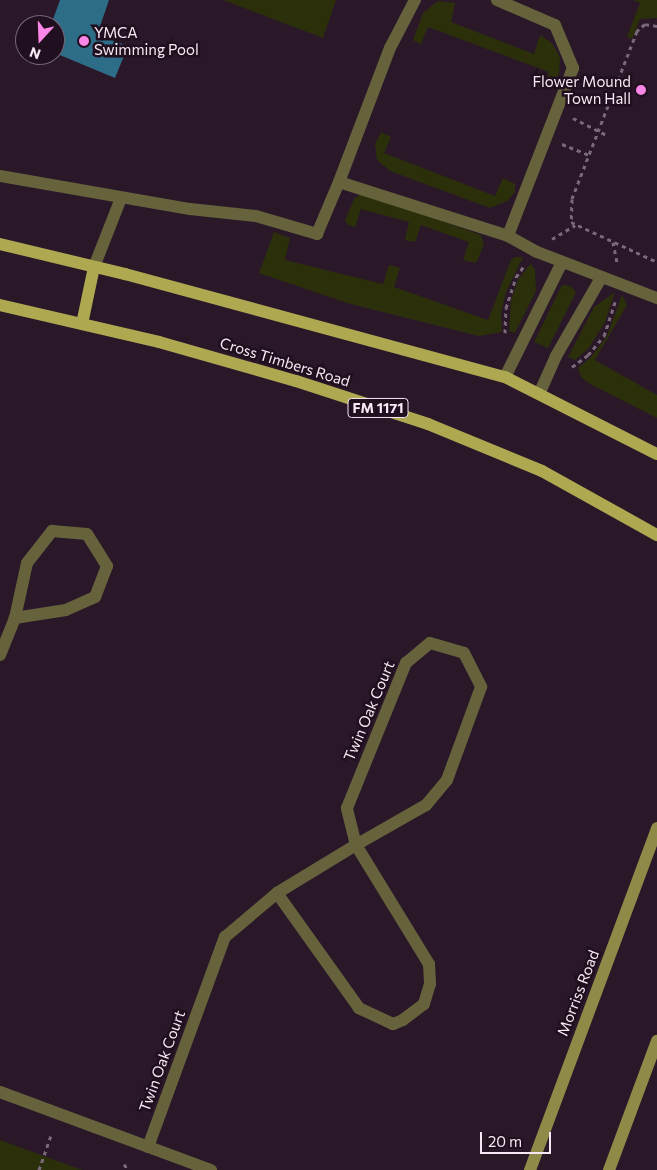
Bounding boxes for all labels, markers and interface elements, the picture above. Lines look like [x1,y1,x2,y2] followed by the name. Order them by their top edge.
[15,15,65,65] north arrow
[94,23,199,58] place label: YMCA Swimming Pool
[78,35,90,47] marker: YMCA Swimming Pool
[27,44,43,63] text: N
[532,72,631,107] place label: Flower Mound Town Hall
[635,84,647,96] marker: Flower Mound Town Hall
[218,334,352,390] street label: Cross Timbers Road
[347,396,409,419] road number: FM 1171
[340,658,398,764] street label: Twin Oak Court
[553,947,603,1039] street label: Morriss Road
[135,1008,189,1114] street label: Twin Oak Court
[482,1122,553,1154] scale bar
[488,1132,522,1150] text: 20 m

